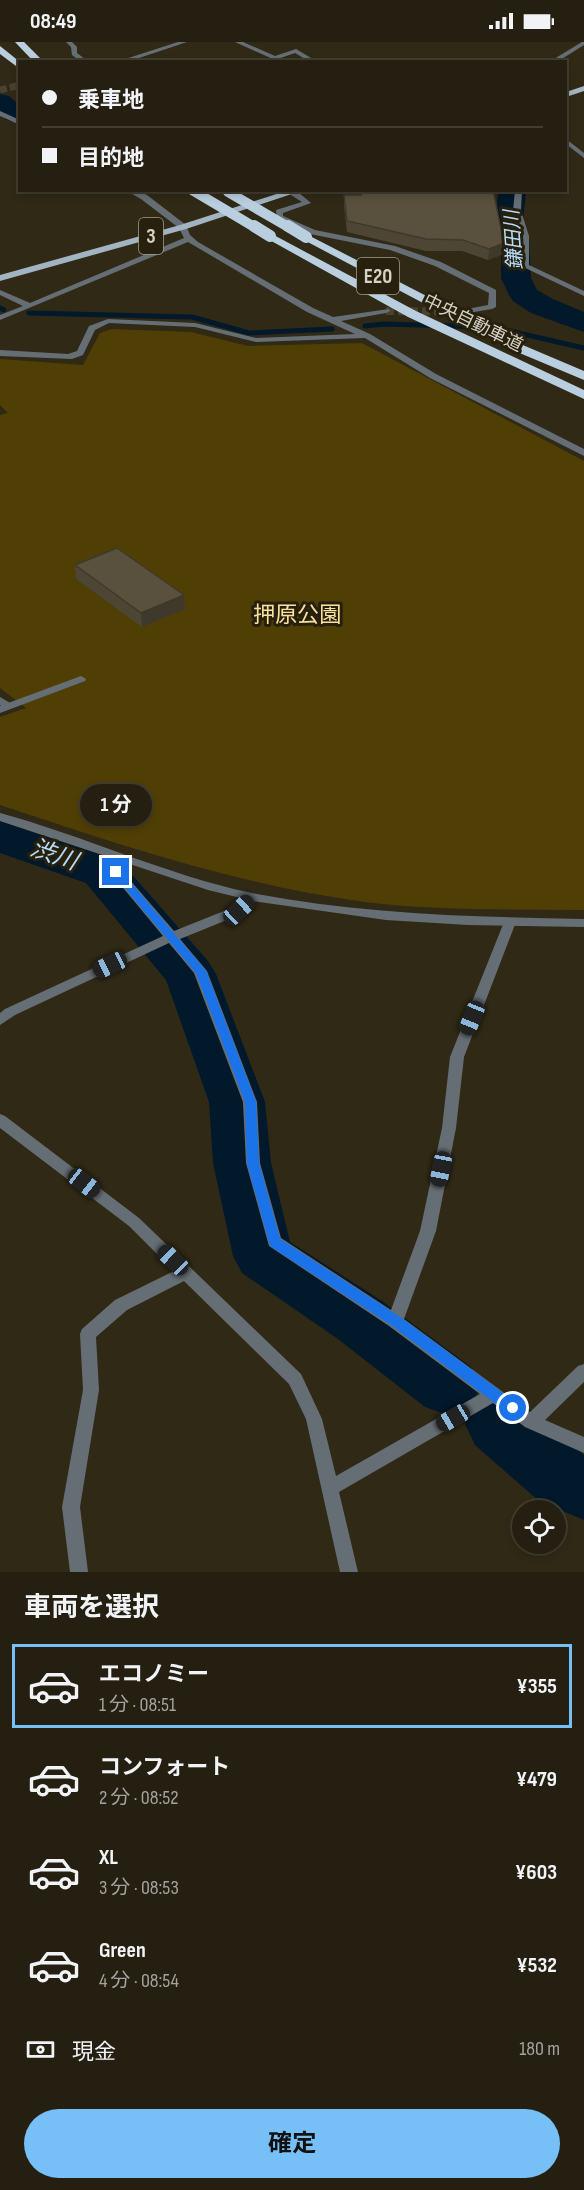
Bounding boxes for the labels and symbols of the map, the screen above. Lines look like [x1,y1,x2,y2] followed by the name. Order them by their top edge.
[500,207,528,271] water label: 鎌田川
[139,218,163,254] road number: 3
[357,258,399,294] road number: E20
[420,290,526,356] street label: 中央自動車道
[253,602,341,629] park label: 押原公園
[80,785,152,827] callout: 1 分
[27,833,84,878] water label: 渋川
[102,858,129,885] route end
[220,891,258,929] car
[90,949,130,981] car
[457,998,487,1038] car
[429,1150,453,1188] car
[64,1165,104,1201] car
[154,1241,192,1279] car
[499,1394,526,1421] route start
[433,1401,473,1435] car

